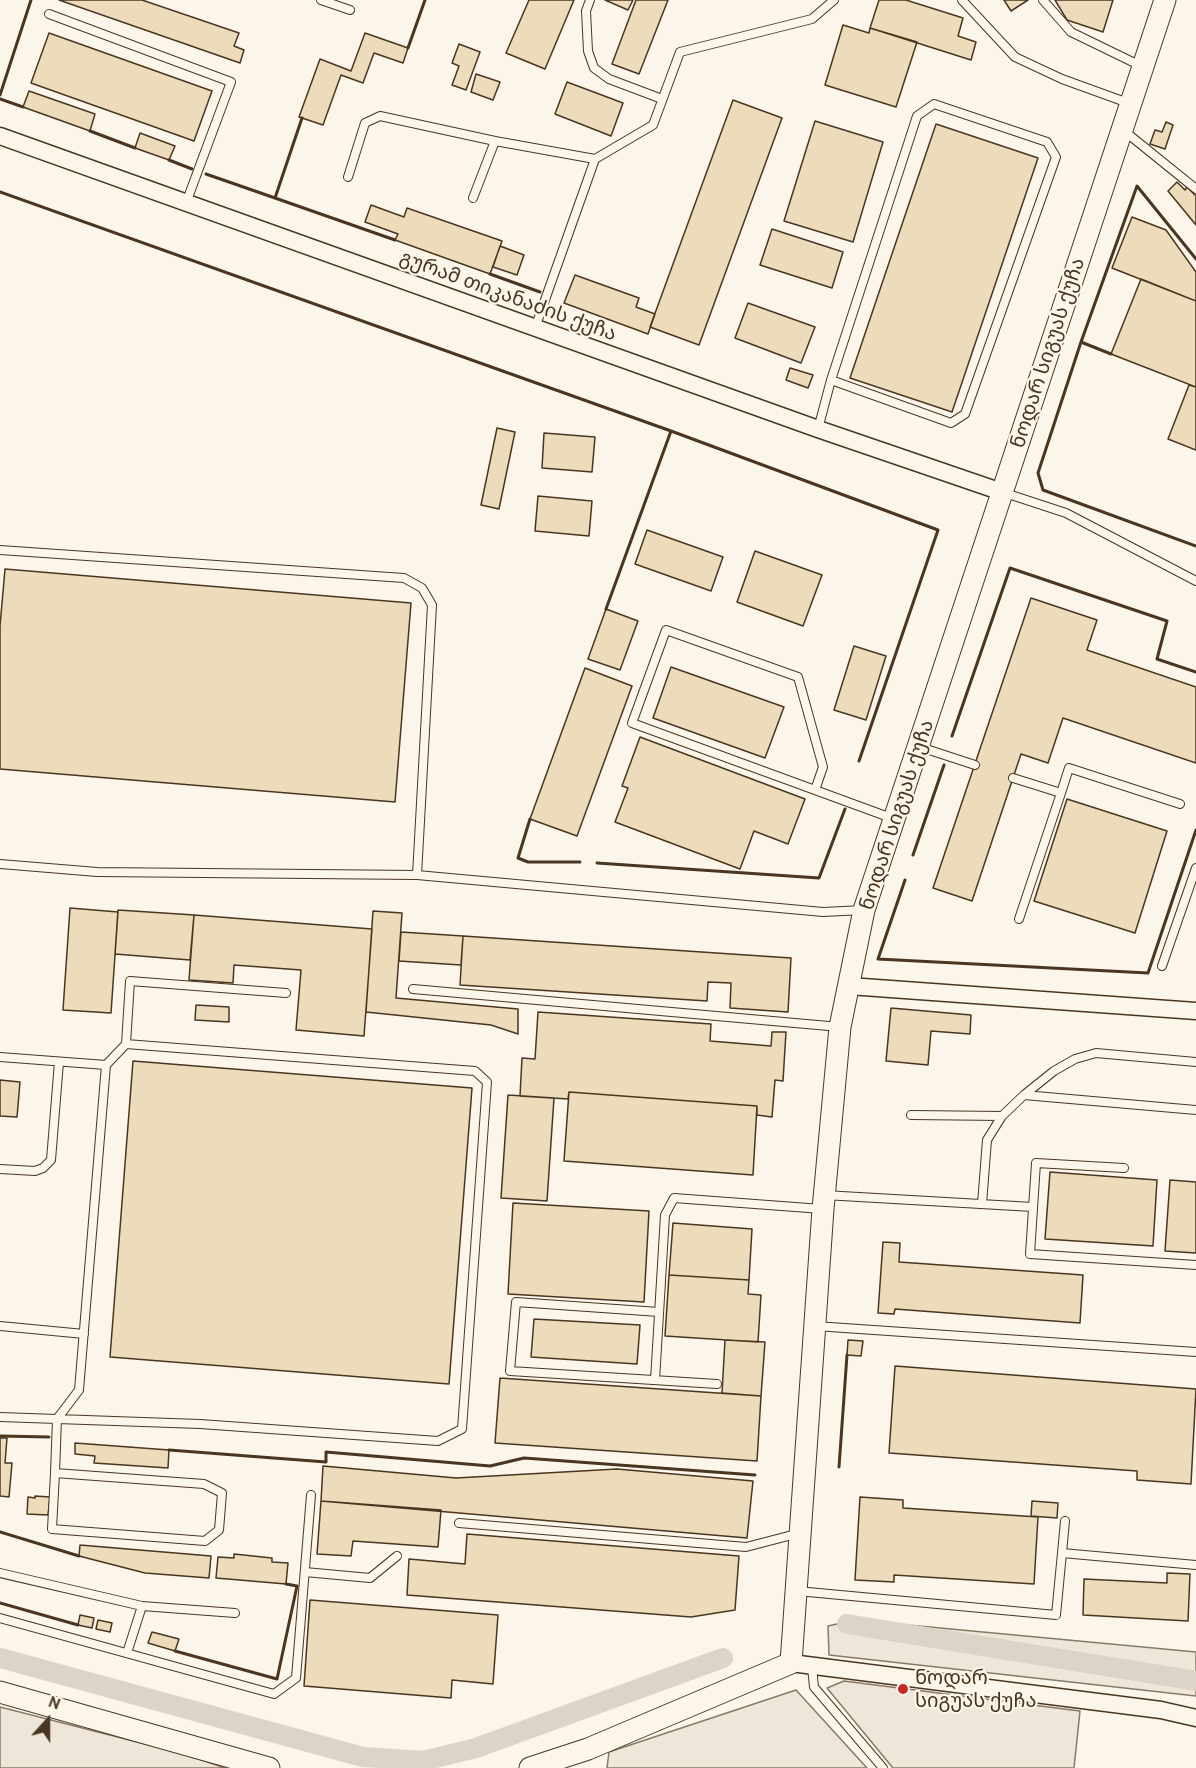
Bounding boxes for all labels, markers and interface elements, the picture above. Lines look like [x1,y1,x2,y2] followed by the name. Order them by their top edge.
[396,246,620,346] street label: გურამ თიკანაძის ქუჩა
[1006,255,1090,451] street label: ნოდარ სიგუას ქუჩა
[855,717,939,913] street label: ნოდარ სიგუას ქუჩა
[915,1666,1036,1713] place label: ნოდარ სიგუას ქუჩა
[896,1682,910,1696] marker: ნოდარ სიგუას ქუჩა
[18,1690,78,1750] north arrow
[46,1692,63,1714] text: N

